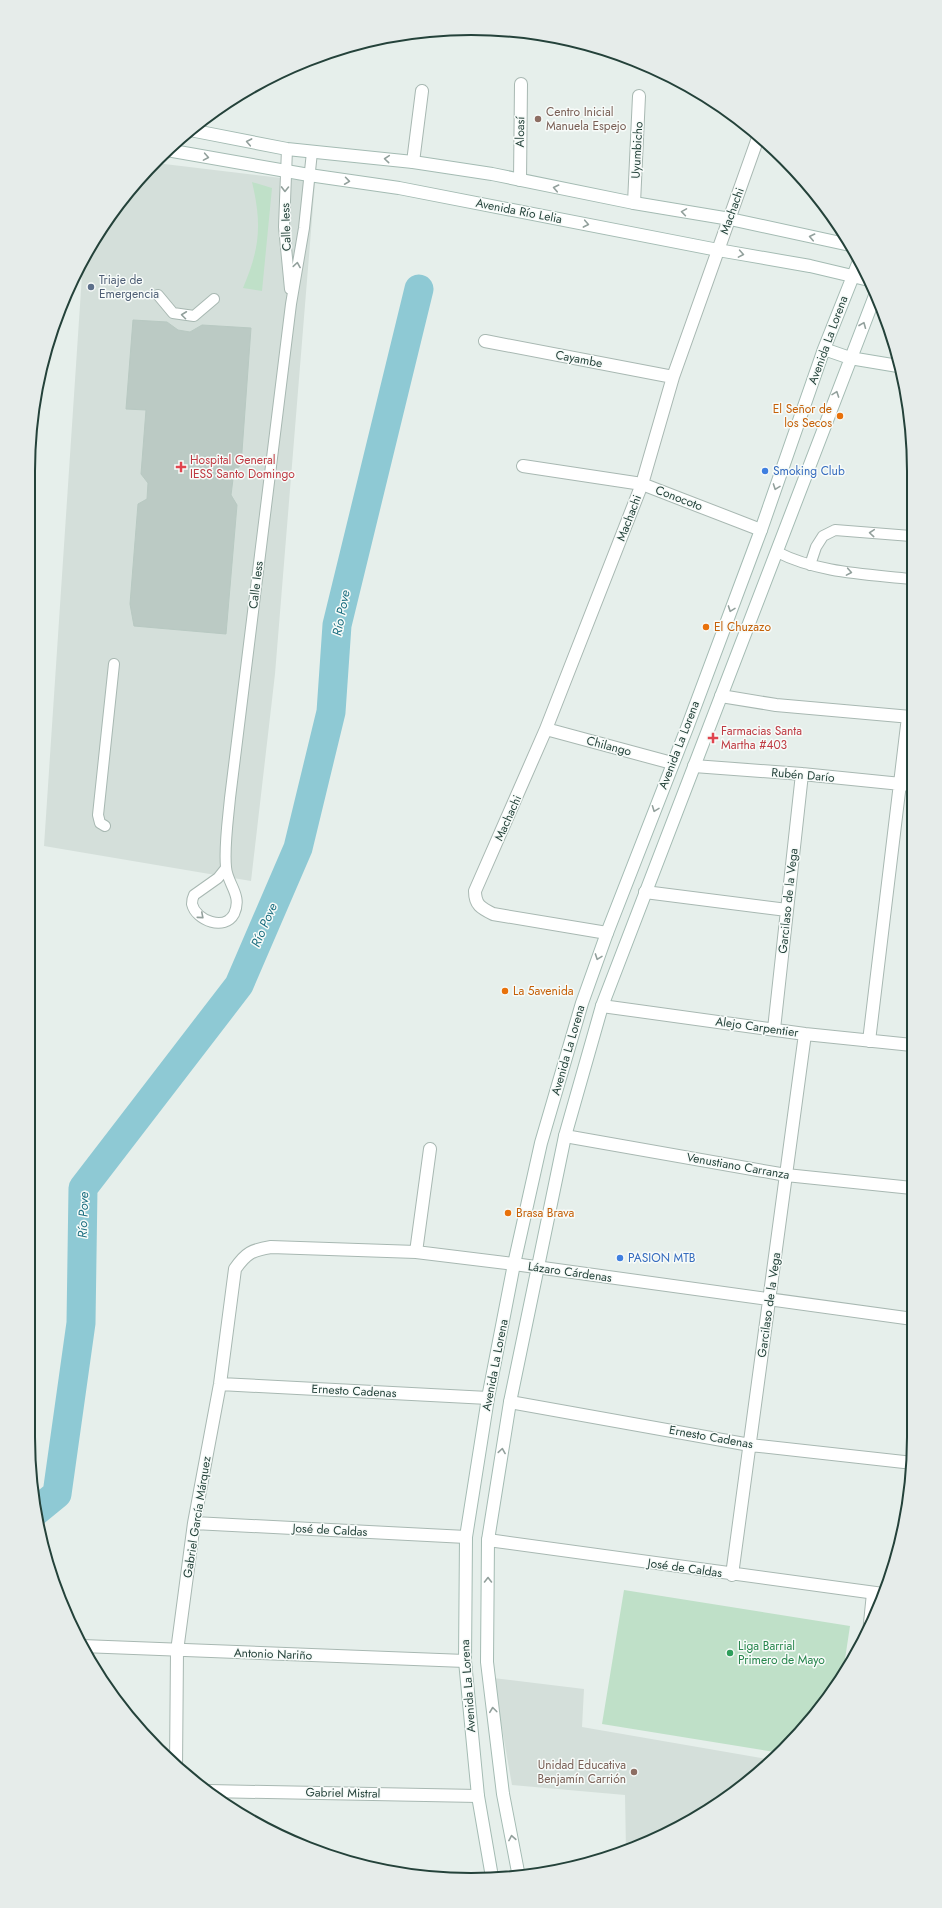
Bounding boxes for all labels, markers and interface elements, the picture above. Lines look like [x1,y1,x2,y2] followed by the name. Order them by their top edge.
[546,103,627,135] place label: Centro Inicial Manuela Espejo
[533,114,543,124] marker: Centro Inicial Manuela Espejo
[511,115,529,148] street label: Aloasí
[627,121,648,179] street label: Uyumbicho
[246,138,252,147] one-way arrow
[202,152,209,161] one-way arrow
[384,155,390,164] one-way arrow
[344,176,351,185] one-way arrow
[553,184,560,192] one-way arrow
[715,185,749,237] street label: Machachi
[281,186,289,192] one-way arrow
[474,194,564,228] street label: Avenida Río Lelia
[276,202,296,251] street label: Calle Iess
[681,208,687,217] one-way arrow
[582,219,589,228] one-way arrow
[808,233,815,241] one-way arrow
[738,249,744,258] one-way arrow
[293,262,301,268] one-way arrow
[99,271,159,303] place label: Triaje de Emergencia
[86,282,96,292] marker: Triaje de Emergencia
[804,293,852,387] street label: Avenida La Lorena
[181,311,187,320] one-way arrow
[858,322,866,329] one-way arrow
[554,346,604,372] street label: Cayambe
[832,391,840,398] one-way arrow
[773,400,832,432] place label: El Señor de los Secos
[835,411,845,421] marker: El Señor de los Secos
[190,451,295,483] place label: Hospital General IESS Santo Domingo
[175,461,187,473] marker: Hospital General IESS Santo Domingo
[773,462,845,480] place label: Smoking Club
[760,466,770,476] marker: Smoking Club
[653,481,706,515] street label: Conocoto
[772,483,780,490] one-way arrow
[612,492,646,544] street label: Machachi
[869,529,875,538] one-way arrow
[244,560,268,610] street label: Calle Iess
[845,567,852,576] one-way arrow
[327,588,355,637] water label: Río Pove
[727,606,735,613] one-way arrow
[714,618,771,636] place label: El Chuzazo
[701,622,711,632] marker: El Chuzazo
[654,698,704,792] street label: Avenida La Lorena
[721,722,802,754] place label: Farmacias Santa Martha #403
[585,731,634,761] street label: Chilango
[708,733,718,743] marker: Farmacias Santa Martha #403
[771,763,836,787] street label: Rubén Darío
[490,792,526,844] street label: Machachi
[651,806,659,813] one-way arrow
[774,847,803,955] street label: Garcilaso de la Vega
[246,900,282,950] water label: Río Pove
[197,911,204,918] one-way arrow
[595,953,603,960] one-way arrow
[513,982,574,1000] place label: La 5avenida
[500,986,510,996] marker: La 5avenida
[547,1003,590,1097] street label: Avenida La Lorena
[714,1012,801,1042] street label: Alejo Carpentier
[685,1148,791,1184] street label: Venustiano Carranza
[73,1191,93,1238] water label: Río Pove
[516,1204,575,1222] place label: Brasa Brava
[503,1208,513,1218] marker: Brasa Brava
[628,1249,696,1267] place label: PASION MTB
[753,1251,785,1359] street label: Garcilaso de la Vega
[615,1253,625,1263] marker: PASION MTB
[527,1257,613,1287] street label: Lázaro Cárdenas
[477,1317,513,1412] street label: Avenida La Lorena
[311,1380,397,1402] street label: Ernesto Cadenas
[668,1421,755,1453] street label: Ernesto Cadenas
[497,1448,506,1454] one-way arrow
[178,1454,216,1579] street label: Gabriel García Márquez
[290,1519,368,1541] street label: José de Caldas
[645,1554,723,1582] street label: José de Caldas
[484,1577,492,1583] one-way arrow
[738,1637,825,1669] place label: Liga Barrial Primero de Mayo
[456,1639,480,1733] street label: Avenida La Lorena
[234,1644,313,1664] street label: Antonio Nariño
[725,1648,735,1658] marker: Liga Barrial Primero de Mayo
[489,1707,498,1713] one-way arrow
[537,1756,626,1788] place label: Unidad Educativa Benjamín Carrión
[629,1767,639,1777] marker: Unidad Educativa Benjamín Carrión
[305,1783,381,1803] street label: Gabriel Mistral
[508,1835,516,1841] one-way arrow

